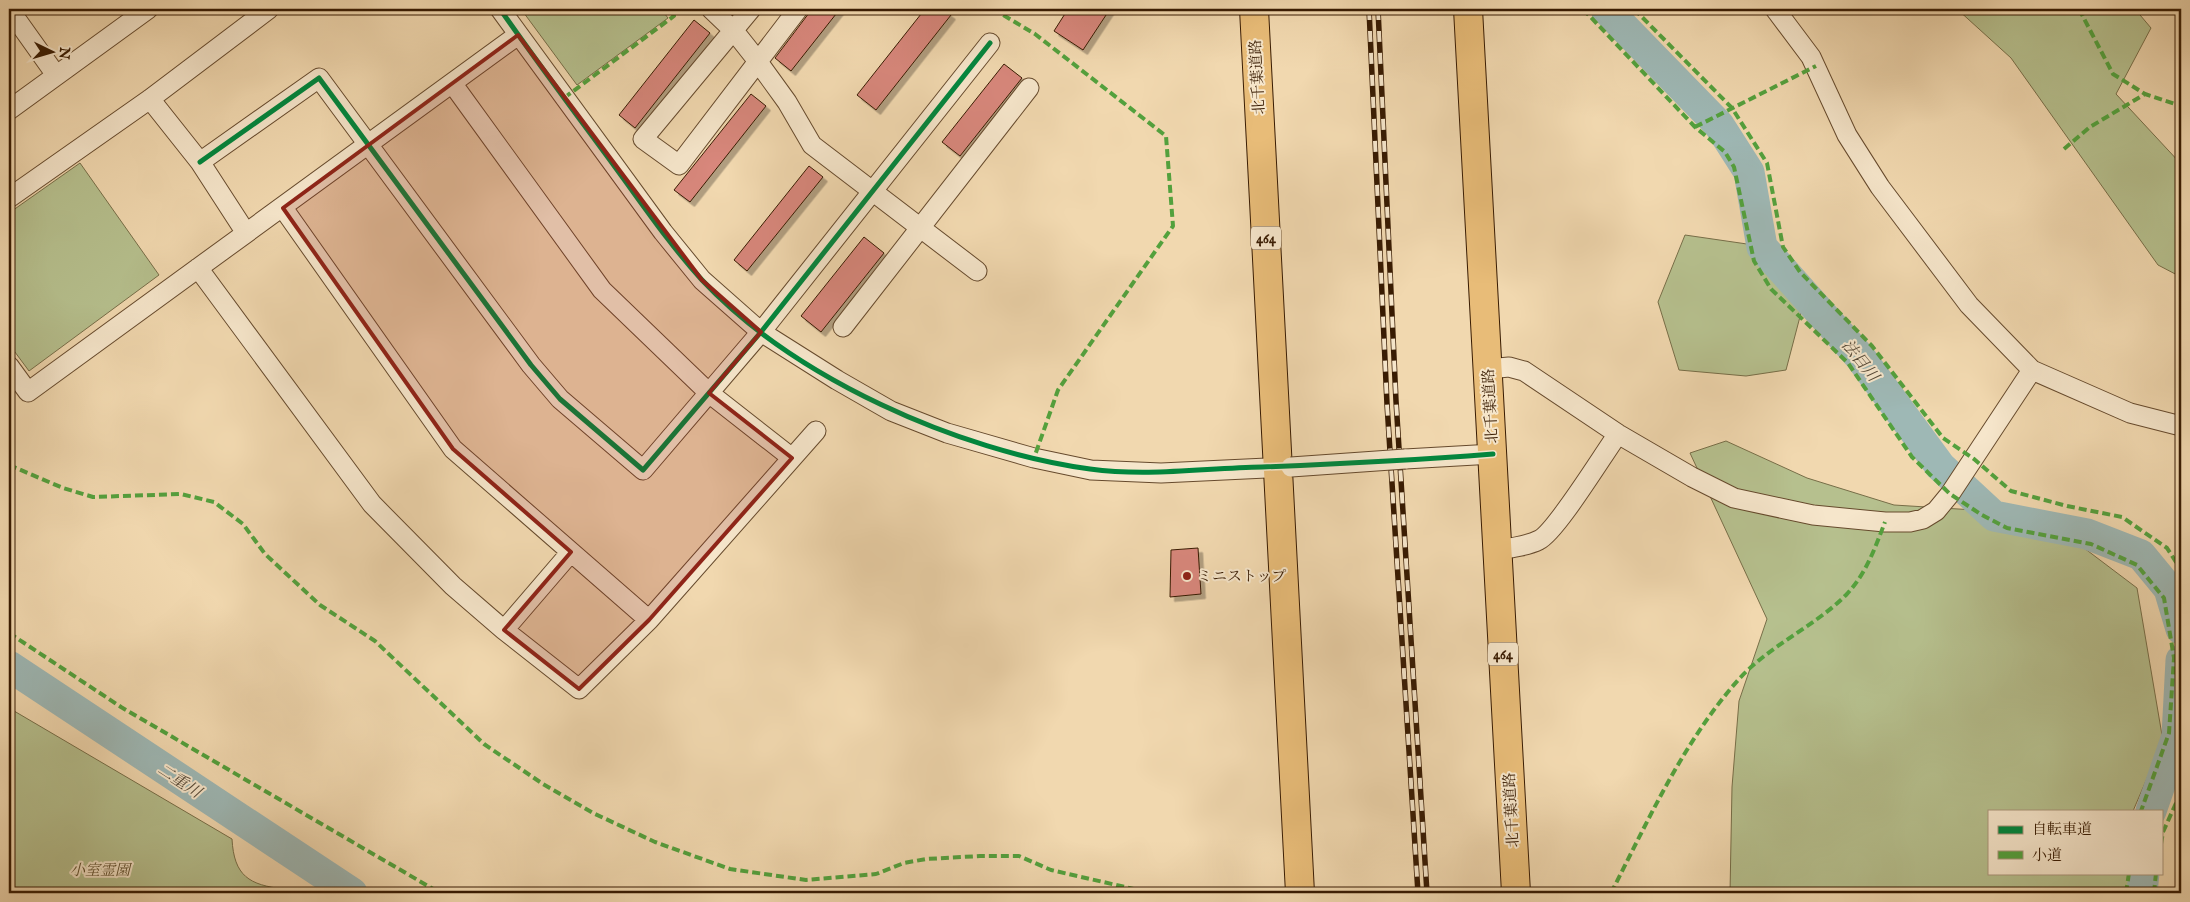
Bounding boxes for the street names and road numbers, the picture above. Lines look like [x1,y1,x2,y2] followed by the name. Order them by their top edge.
[1246,39,1269,115] street label: 北千葉道路
[1251,227,1281,250] road number: 464
[1479,368,1502,444] street label: 北千葉道路
[1488,642,1518,666] road number: 464
[1500,772,1523,848] street label: 北千葉道路

